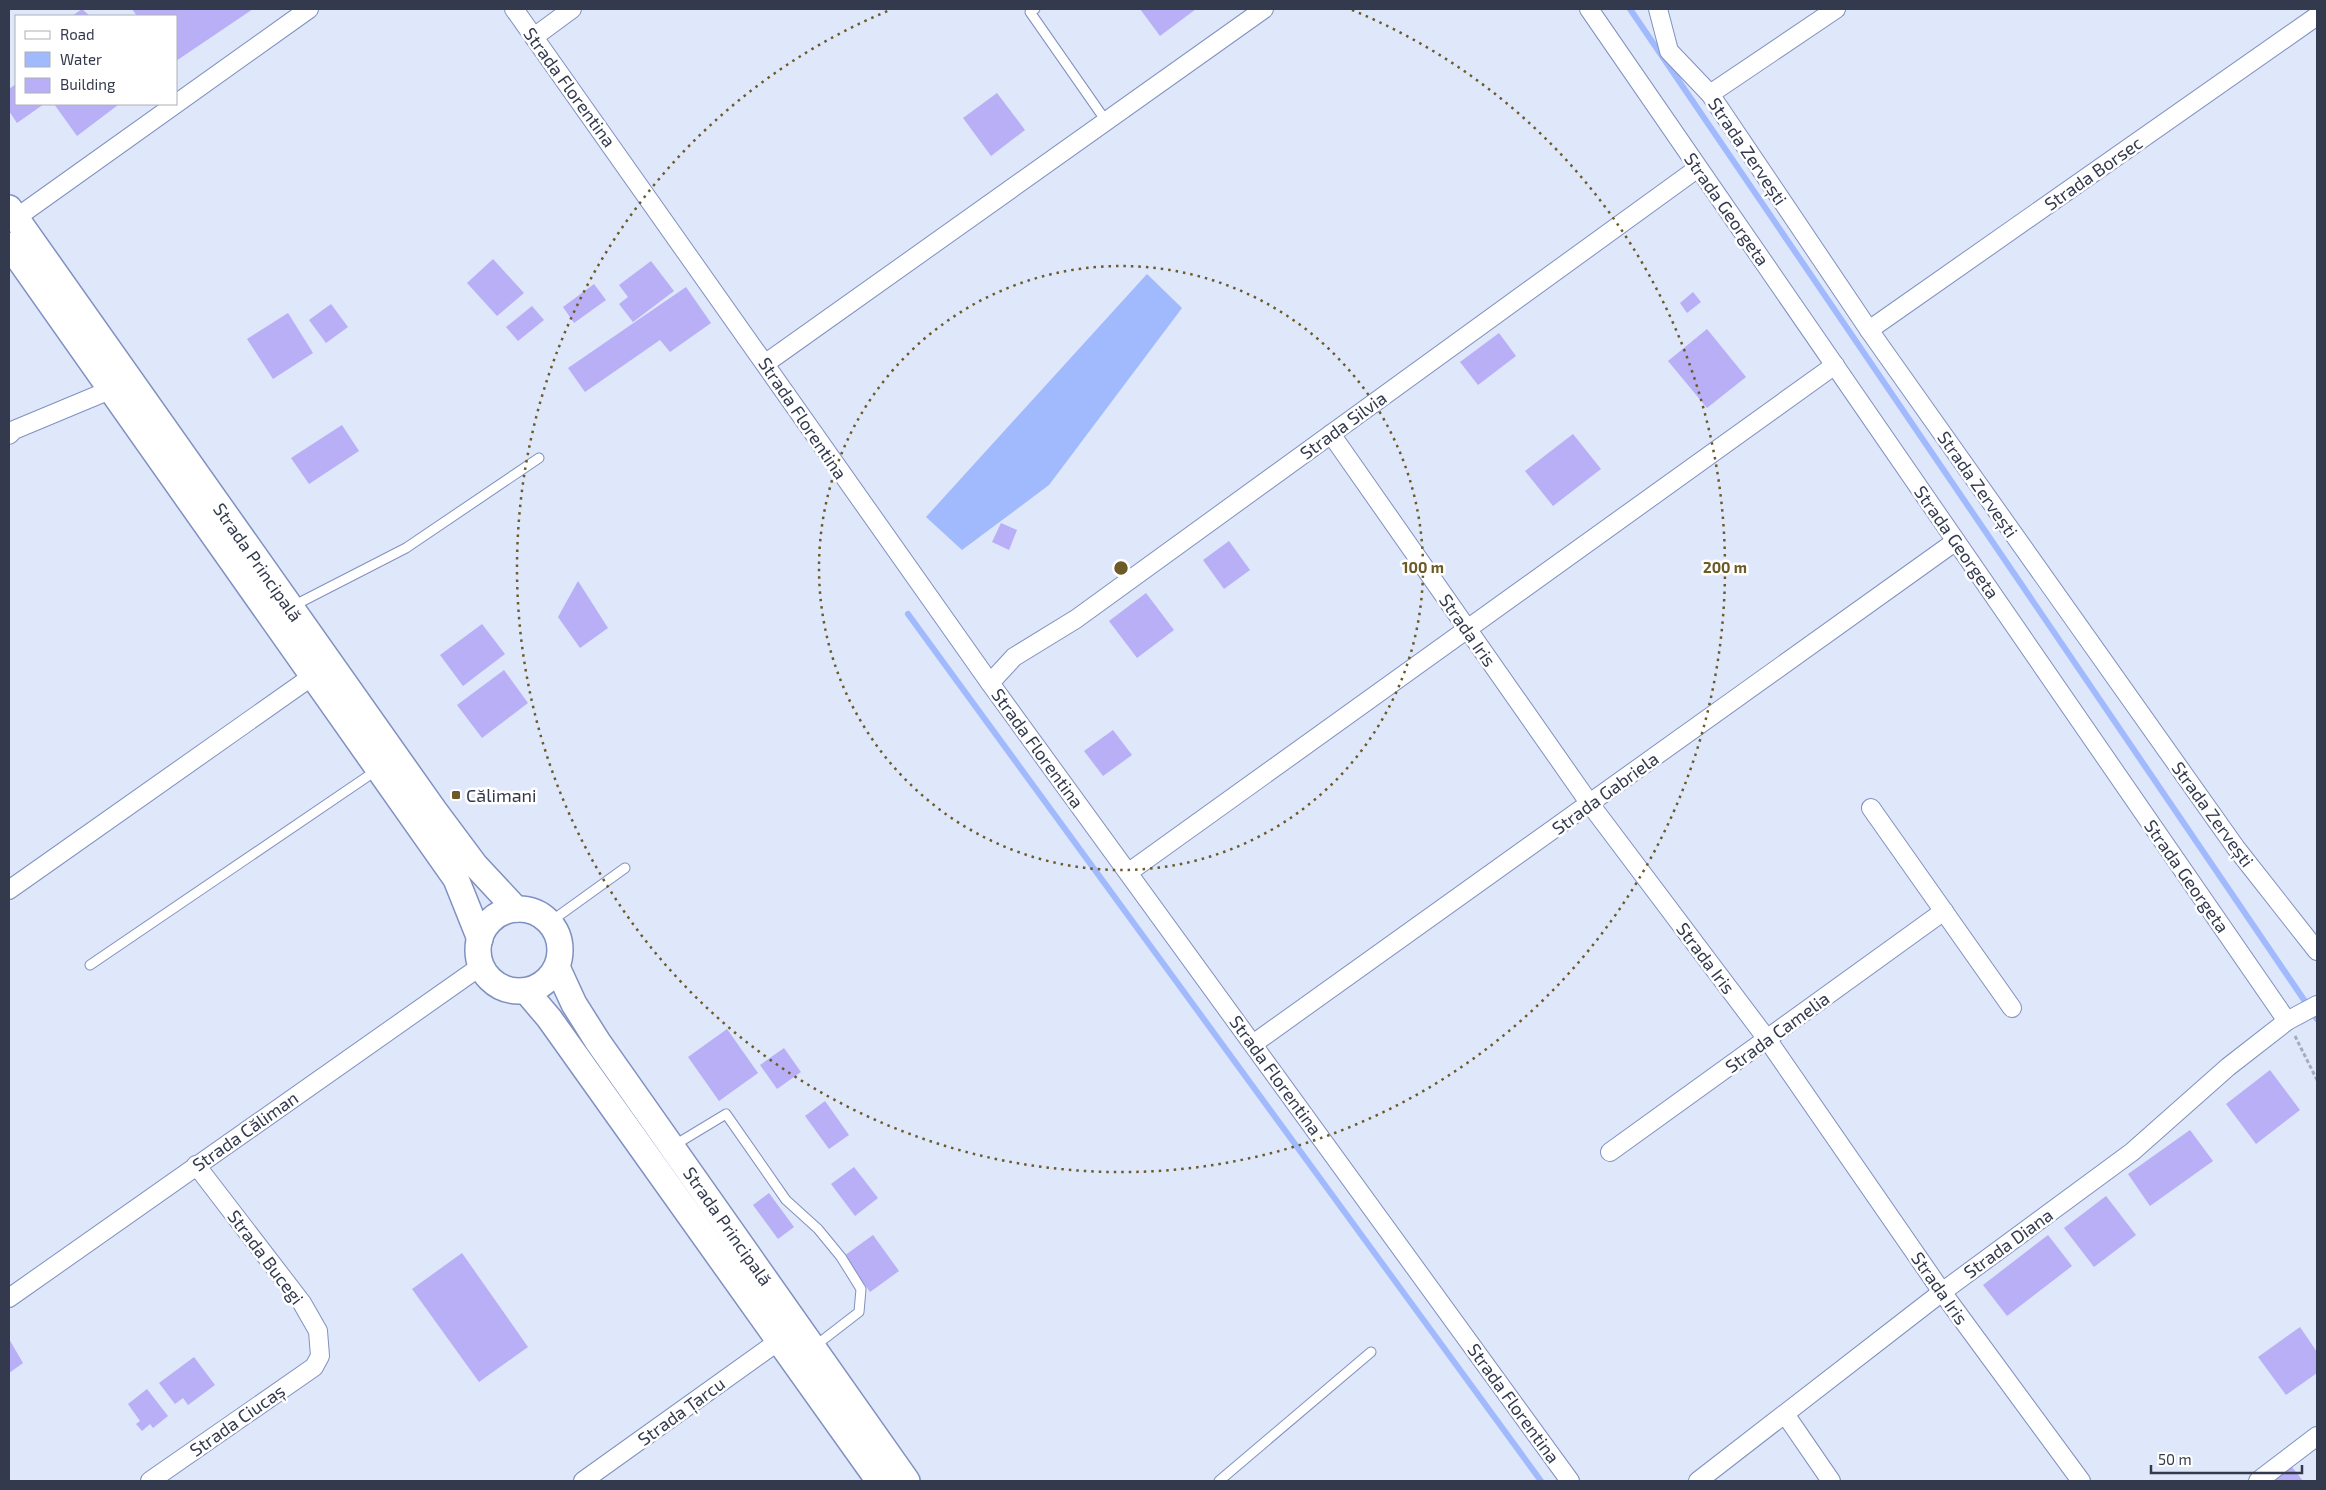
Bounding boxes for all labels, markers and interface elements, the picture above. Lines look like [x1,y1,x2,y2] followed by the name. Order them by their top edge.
[15,15,178,105] legend
[519,23,621,151] street label: Strada Florentina
[60,25,95,43] text: Road
[60,50,102,68] text: Water
[60,75,116,93] text: Building
[1703,93,1792,209] street label: Strada Zervești
[2040,131,2146,215] street label: Strada Borsec
[1680,148,1774,270] street label: Strada Georgeta
[754,353,852,483] street label: Strada Florentina
[1295,386,1391,464] street label: Strada Silvia
[1932,427,2023,542] street label: Strada Zervești
[1910,481,2004,603] street label: Strada Georgeta
[209,498,307,626] street label: Strada Principală
[1402,558,1444,576] text: 100 m
[1703,558,1747,576] text: 200 m
[1112,559,1130,577] centre of rings
[1435,589,1501,671] street label: Strada Iris
[987,684,1089,812] street label: Strada Florentina
[1547,747,1663,839] street label: Strada Gabriela
[2167,757,2259,872] street label: Strada Zervești
[466,784,537,806] place label: Călimani
[450,789,462,801] marker: Călimani
[2140,815,2234,937] street label: Strada Georgeta
[1672,918,1740,998] street label: Strada Iris
[1721,987,1833,1077] street label: Strada Camelia
[1225,1011,1327,1139] street label: Strada Florentina
[188,1086,302,1176] street label: Strada Căliman
[679,1162,777,1290] street label: Strada Principală
[1959,1203,2057,1283] street label: Strada Diana
[223,1205,309,1309] street label: Strada Bucegi
[1907,1247,1973,1329] street label: Strada Iris
[1463,1339,1565,1467] street label: Strada Florentina
[633,1372,729,1451] street label: Strada Țarcu
[185,1379,289,1462] street label: Strada Ciucaș
[2151,1442,2302,1474] scale bar
[2158,1450,2192,1468] text: 50 m

